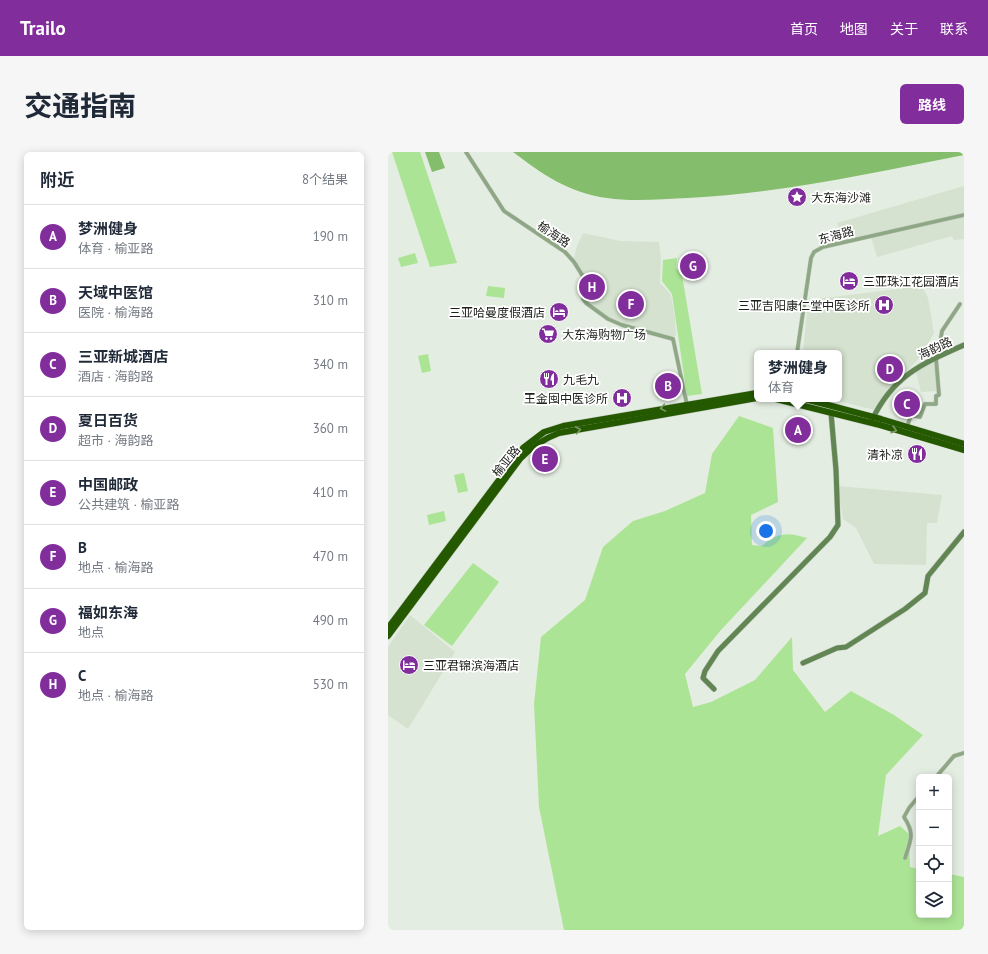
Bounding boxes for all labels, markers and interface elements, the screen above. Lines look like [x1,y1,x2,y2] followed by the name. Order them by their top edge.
[20,16,66,40] text: Trailo
[790,20,818,38] text: 首页
[840,20,868,38] text: 地图
[890,20,918,38] text: 关于
[940,20,968,38] text: 联系
[900,84,964,124] button: 路线
[24,87,136,124] text: 交通指南
[40,169,74,191] text: 附近
[302,171,348,188] text: 8个结果
[786,186,808,208] place icon: 大东海沙滩
[811,190,871,205] place label: 大东海沙滩
[535,218,573,250] street label: 榆海路
[78,219,138,238] text: 梦洲健身
[817,223,855,247] street label: 东海路
[49,228,57,245] text: A
[313,228,348,245] text: 190 m
[78,240,153,257] text: 体育 · 榆亚路
[680,251,706,281] pin: G
[838,270,860,292] hotel icon: 三亚珠江花园酒店
[579,272,605,302] pin: H
[863,274,959,289] place label: 三亚珠江花园酒店
[78,283,153,302] text: 天域中医馆
[618,289,644,319] pin: F
[49,292,57,309] text: B
[313,292,348,309] text: 310 m
[873,294,895,316] hospital icon: 三亚吉阳康仁堂中医诊所
[738,298,870,313] place label: 三亚吉阳康仁堂中医诊所
[548,301,570,323] hotel icon: 三亚哈曼度假酒店
[78,304,153,321] text: 医院 · 榆海路
[449,305,545,320] place label: 三亚哈曼度假酒店
[537,323,559,345] supermarket icon: 大东海购物广场
[562,327,646,342] place label: 大东海购物广场
[916,334,954,362] street label: 海韵路
[78,347,168,366] text: 三亚新城酒店
[754,350,842,402] popup
[877,354,903,384] pin: D
[49,356,57,373] text: C
[313,356,348,373] text: 340 m
[768,358,828,377] text: 梦洲健身
[78,368,153,385] text: 酒店 · 海韵路
[538,368,560,390] restaurant icon: 九毛九
[655,371,681,401] pin: B
[563,372,599,387] place label: 九毛九
[768,379,794,396] text: 体育
[611,387,633,409] hospital icon: 王金囤中医诊所
[894,389,920,419] pin: C
[524,391,608,406] place label: 王金囤中医诊所
[660,403,666,412] one-way arrow
[78,411,138,430] text: 夏日百货
[785,415,811,445] pin: A
[49,420,57,437] text: D
[313,420,348,437] text: 360 m
[890,425,897,434] one-way arrow
[575,426,581,435] one-way arrow
[78,432,153,449] text: 超市 · 海韵路
[489,442,523,480] street label: 榆亚路
[906,443,928,465] restaurant icon: 清补凉
[532,444,558,474] pin: E
[867,447,903,462] place label: 清补凉
[78,475,138,494] text: 中国邮政
[50,484,56,501] text: E
[313,484,348,501] text: 410 m
[78,496,179,513] text: 公共建筑 · 榆亚路
[756,521,776,541] your location
[78,538,87,557] text: B
[50,548,56,565] text: F
[313,548,348,565] text: 470 m
[78,559,153,576] text: 地点 · 榆海路
[78,603,138,622] text: 福如东海
[49,612,57,629] text: G
[313,612,348,629] text: 490 m
[78,624,104,641] text: 地点
[398,654,420,676] hotel icon: 三亚君锦滨海酒店
[423,658,519,673] place label: 三亚君锦滨海酒店
[78,666,86,685] text: C
[49,676,57,693] text: H
[313,676,348,693] text: 530 m
[78,687,153,704] text: 地点 · 榆海路
[916,774,952,918] map controls
[916,774,952,810] button: +
[916,810,952,846] button: −
[916,846,952,882] button: locate
[916,882,952,918] button: layers

